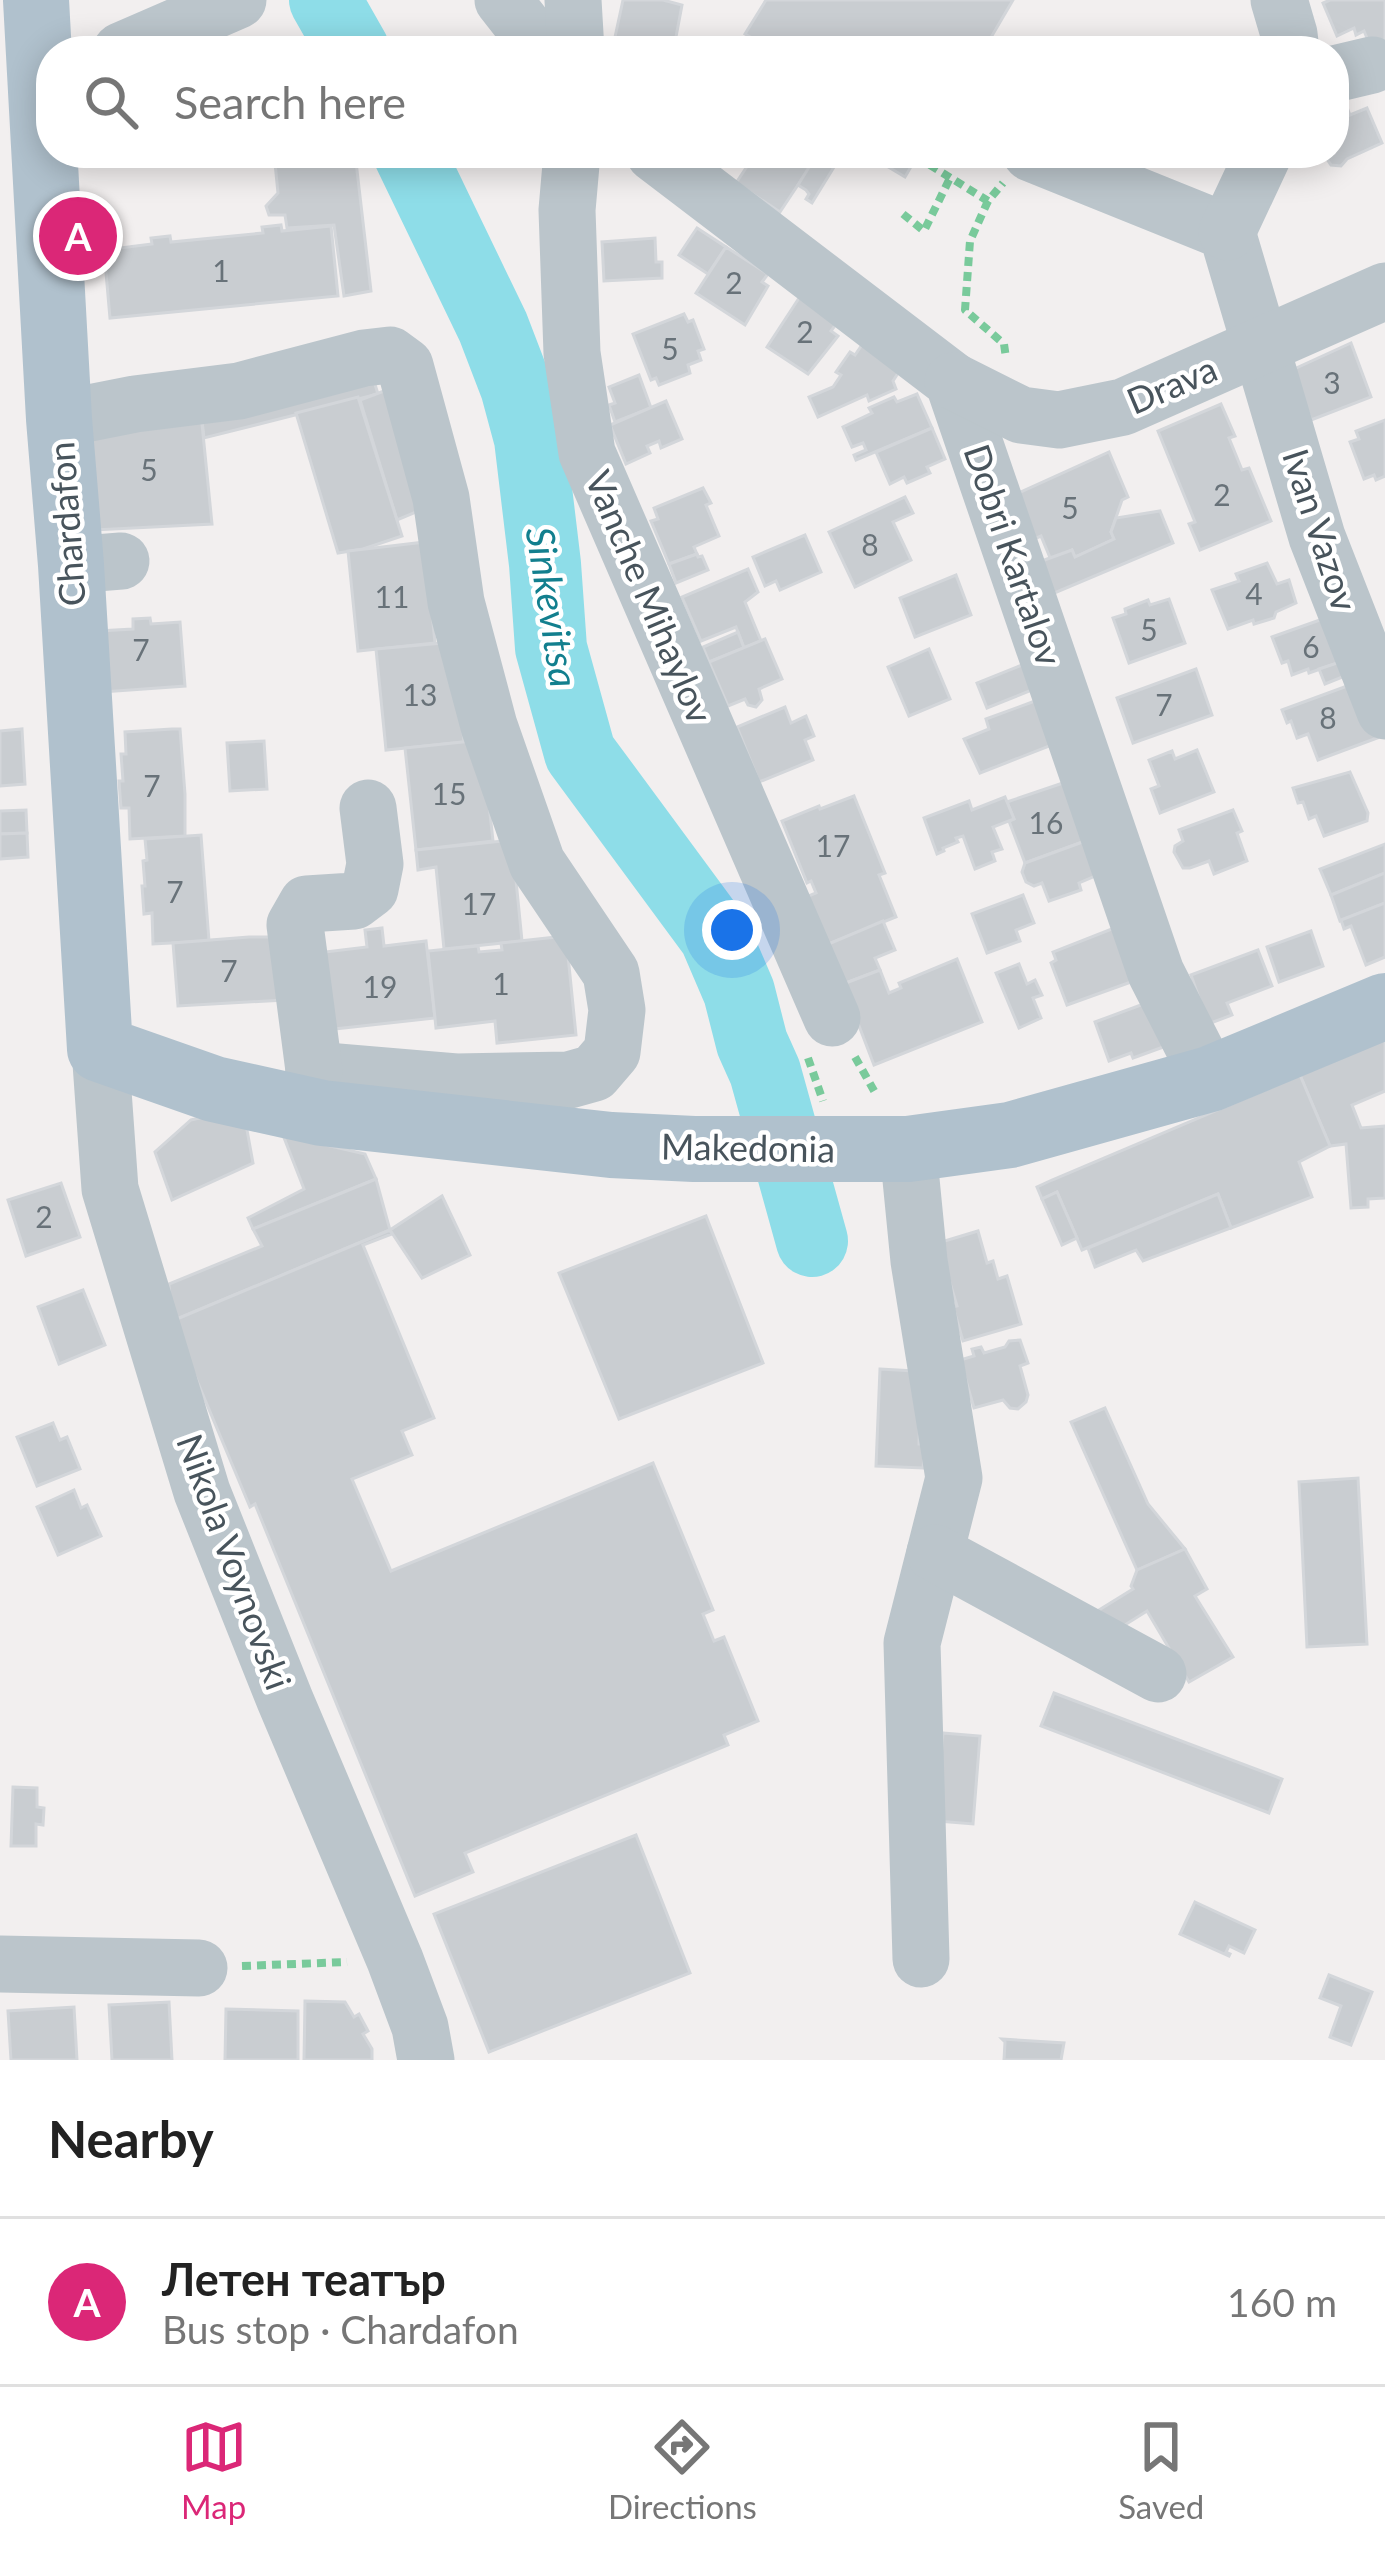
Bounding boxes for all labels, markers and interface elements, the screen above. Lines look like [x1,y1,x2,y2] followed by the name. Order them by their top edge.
[36,36,1349,168] search box
[78,69,144,135] icon: search
[174,75,406,129] text: Search here
[39,191,117,281] pin: A
[212,252,230,288] house number: 1
[725,264,743,300] house number: 2
[796,313,814,349] house number: 2
[661,330,679,366] house number: 5
[1120,346,1223,423] street label: Drava
[1323,364,1341,400] house number: 3
[956,438,1073,672] street label: Dobri Kartalov
[38,440,94,608] street label: Chardafon
[1274,443,1368,617] street label: Ivan Vazov
[140,451,158,487] house number: 5
[577,464,723,730] street label: Vanche Mihaylov
[1213,476,1231,512] house number: 2
[1061,489,1079,525] house number: 5
[518,523,588,690] water label: Sinkevitsa
[861,526,879,562] house number: 8
[1245,575,1263,611] house number: 4
[375,578,409,614] house number: 11
[1140,611,1158,647] house number: 5
[1302,628,1320,664] house number: 6
[132,631,150,667] house number: 7
[403,676,437,712] house number: 13
[1155,686,1173,722] house number: 7
[1319,699,1337,735] house number: 8
[143,767,161,803] house number: 7
[432,775,466,811] house number: 15
[1029,804,1063,840] house number: 16
[816,827,850,863] house number: 17
[166,873,184,909] house number: 7
[462,885,496,921] house number: 17
[702,900,762,960] your location
[220,952,238,988] house number: 7
[492,965,510,1001] house number: 1
[363,968,397,1004] house number: 19
[661,1123,836,1171] street label: Makedonia
[35,1198,53,1234] house number: 2
[168,1428,302,1695] street label: Nikola Voynovski
[48,2108,214,2169] text: Nearby
[162,2252,446,2306] text: Летен театър
[73,2279,101,2325] text: A
[1227,2279,1337,2325] text: 160 m
[162,2306,519,2352] text: Bus stop · Chardafon
[181,2414,247,2526] tab: Map
[608,2414,757,2526] tab: Directions
[1118,2414,1204,2526] tab: Saved

